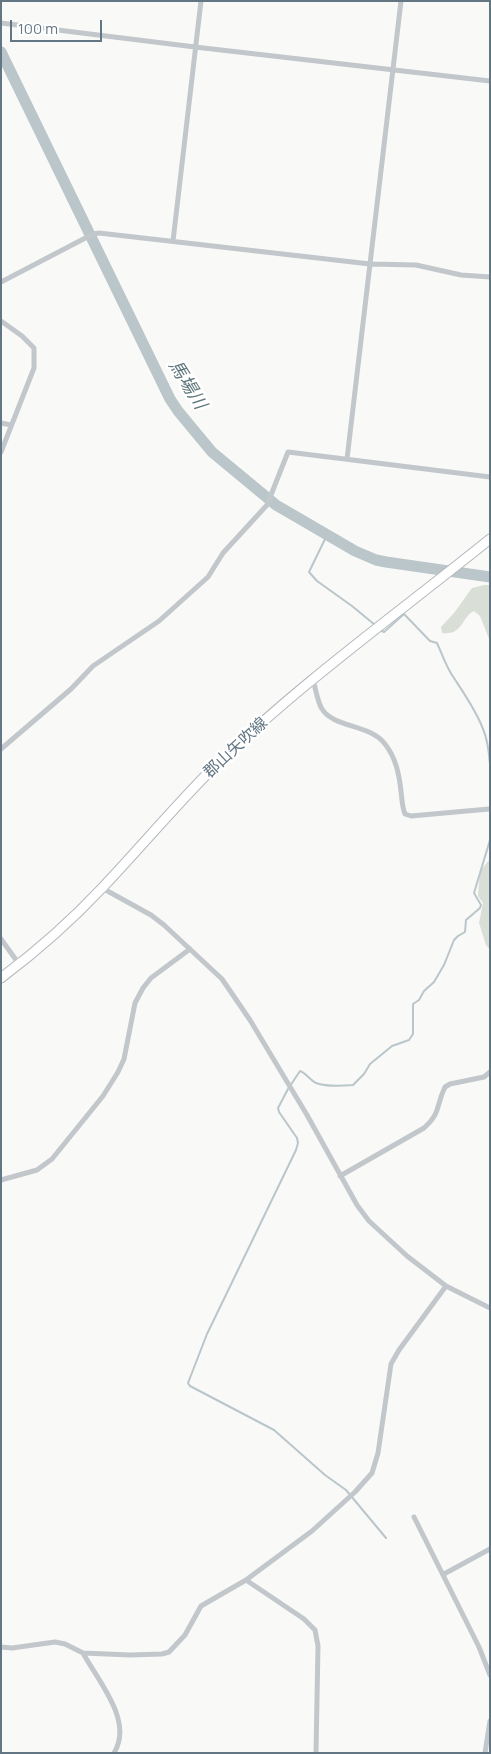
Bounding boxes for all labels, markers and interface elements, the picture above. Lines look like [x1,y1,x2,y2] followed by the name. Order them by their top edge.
[12,10,105,42] scale bar
[18,18,58,39] text: 100 m
[164,356,210,414] water label: 馬場川
[200,714,272,782] street label: 郡山矢吹線

